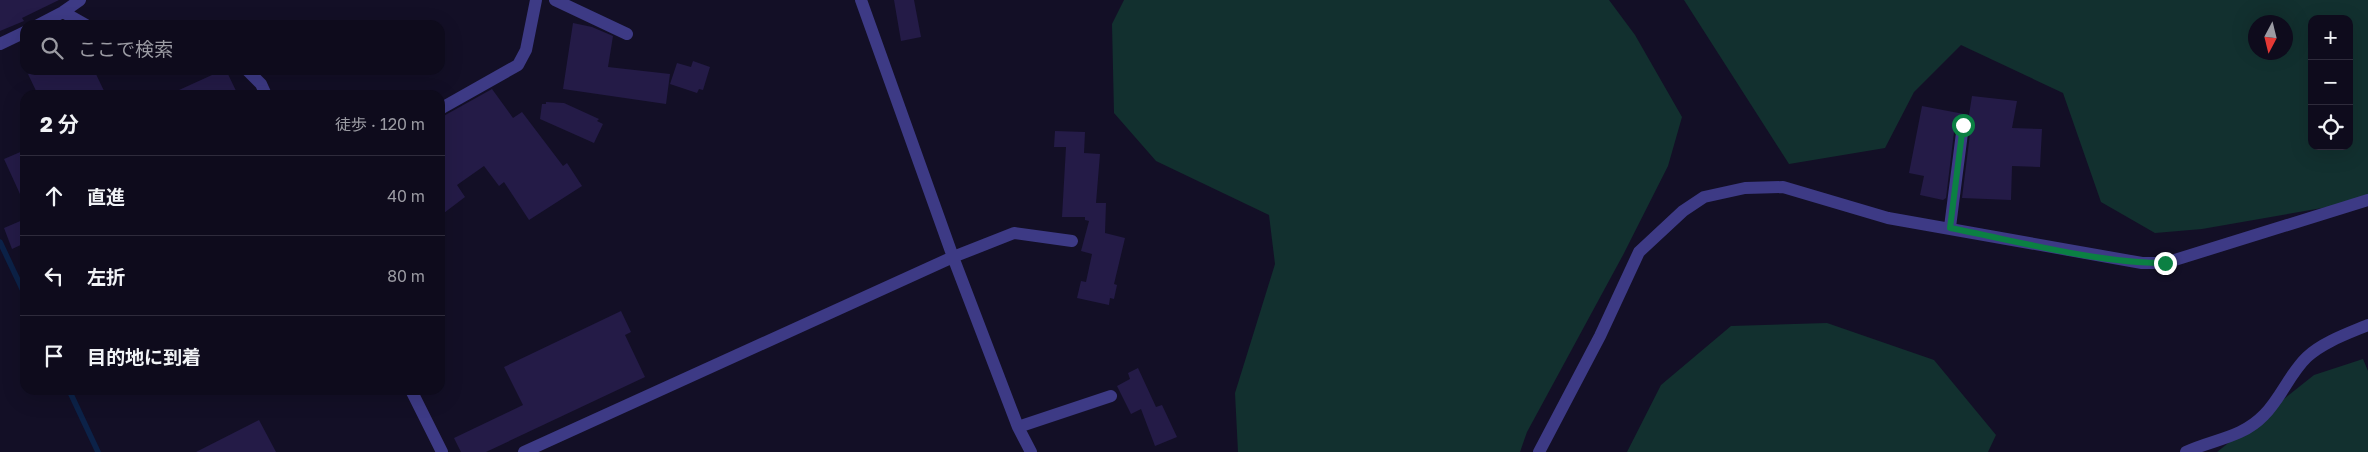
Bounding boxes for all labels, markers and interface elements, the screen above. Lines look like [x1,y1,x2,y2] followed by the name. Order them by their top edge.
[2248,15,2293,60] north arrow
[2308,15,2353,150] map controls
[2308,15,2353,60] button: +
[20,20,445,75] search box
[38,34,66,62] icon: search
[78,37,173,60] text: ここで検索
[2308,60,2353,105] button: −
[2308,105,2353,150] button: locate
[40,111,79,137] text: 2 分
[335,114,425,134] text: 徒歩 · 120 m
[1952,114,1975,137] route start
[40,182,68,210] icon: ahead
[87,185,125,208] text: 直進
[387,186,425,206] text: 40 m
[2154,252,2177,275] route end
[40,262,68,290] icon: left
[87,265,125,288] text: 左折
[387,266,425,286] text: 80 m
[40,342,68,370] icon: arrive
[87,345,201,368] text: 目的地に到着

